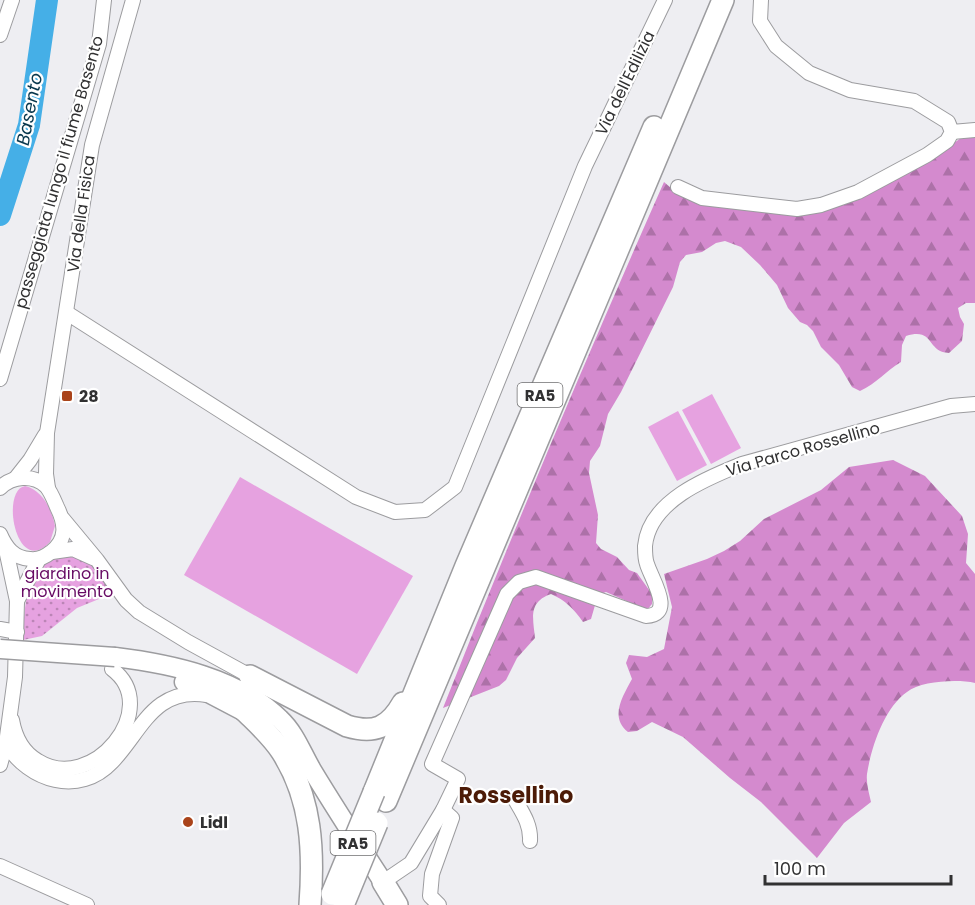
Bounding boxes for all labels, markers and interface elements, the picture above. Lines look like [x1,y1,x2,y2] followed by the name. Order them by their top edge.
[590,27,660,139] street label: Via dell'Edilizia
[9,33,109,311] street label: passeggiata lungo il fiume Basento
[10,71,48,147] water label: Basento
[61,154,101,274] street label: Via della Fisica
[518,383,562,407] road number: RA5
[79,385,99,408] place label: 28
[60,389,74,403] marker: 28
[723,416,883,482] street label: Via Parco Rossellino
[21,562,113,603] park label: giardino in movimento
[459,780,573,811] district label: Rossellino
[200,811,228,834] place label: Lidl
[181,815,195,829] marker: Lidl
[330,831,376,855] road number: RA5
[765,848,951,886] scale bar
[774,856,826,881] text: 100 m

